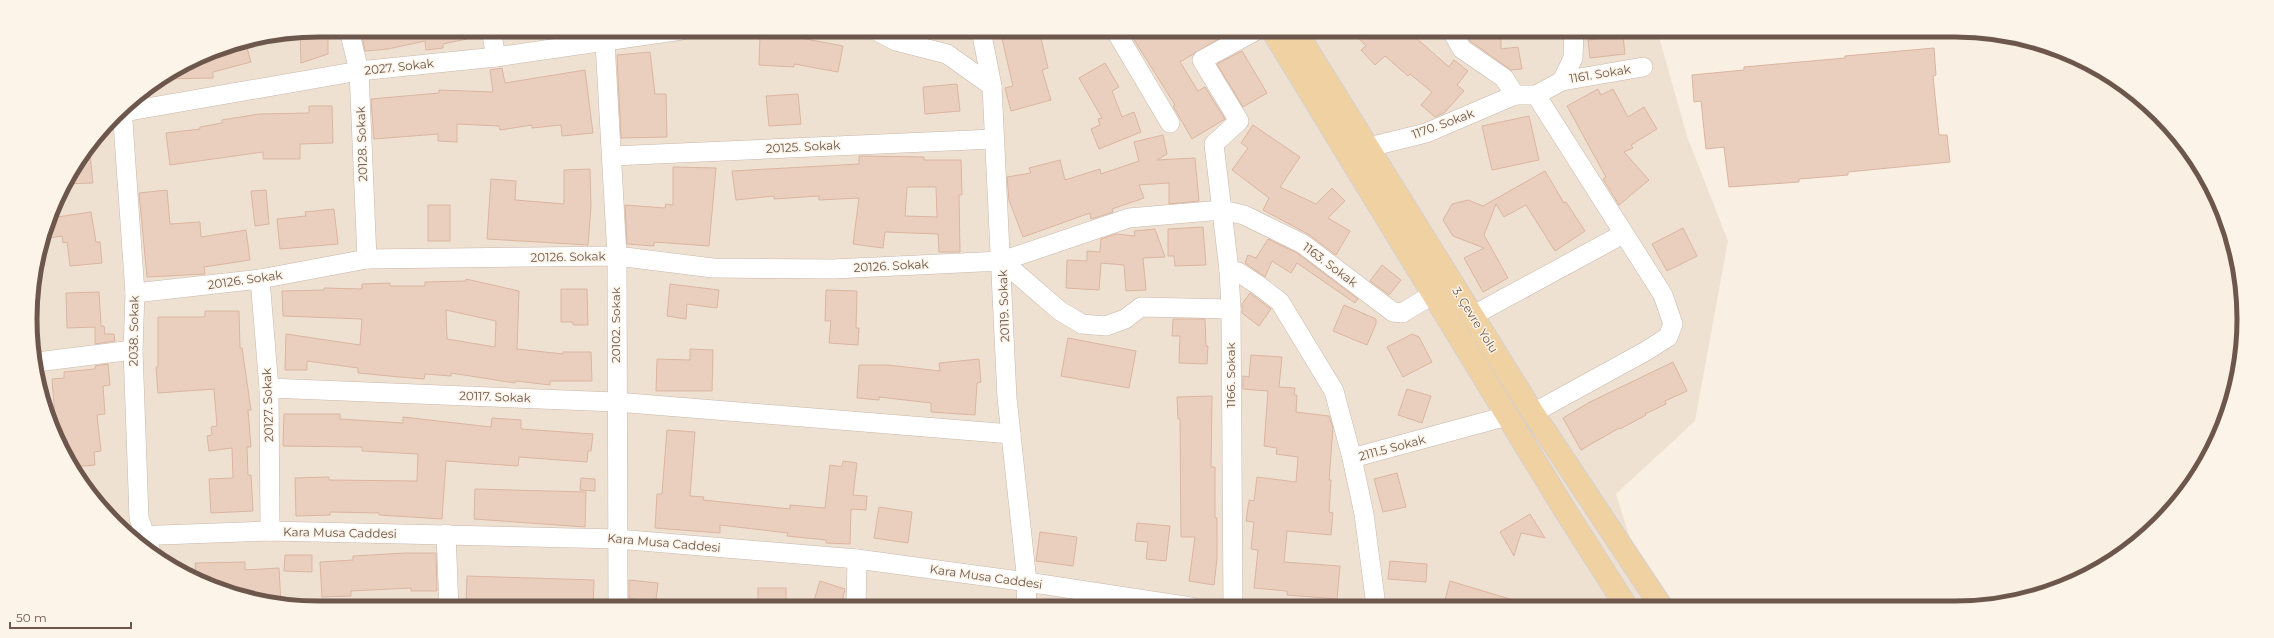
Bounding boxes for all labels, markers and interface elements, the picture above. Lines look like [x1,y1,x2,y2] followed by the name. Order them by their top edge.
[363,55,435,78] street label: 2027. Sokak
[1568,61,1633,86] street label: 1161. Sokak
[353,105,370,182] street label: 20128. Sokak
[1410,105,1477,142] street label: 1170. Sokak
[765,137,841,156] street label: 20125. Sokak
[1300,239,1361,291] street label: 1163. Sokak
[530,248,607,265] street label: 20126. Sokak
[853,256,930,275] street label: 20126. Sokak
[207,267,284,292] street label: 20126. Sokak
[995,269,1012,342] street label: 20119. Sokak
[1449,284,1502,356] street label: 3. Çevre Yolu
[608,286,623,363] street label: 20102. Sokak
[125,295,142,367] street label: 2038. Sokak
[1223,342,1238,408] street label: 1166. Sokak
[259,367,276,442] street label: 20127. Sokak
[459,388,532,405] street label: 20117. Sokak
[1357,431,1428,464] street label: 2111.5 Sokak
[283,524,397,541] street label: Kara Musa Caddesi
[607,530,721,555] street label: Kara Musa Caddesi
[929,561,1043,592] street label: Kara Musa Caddesi
[10,604,131,630] scale bar
[16,610,47,625] text: 50 m

